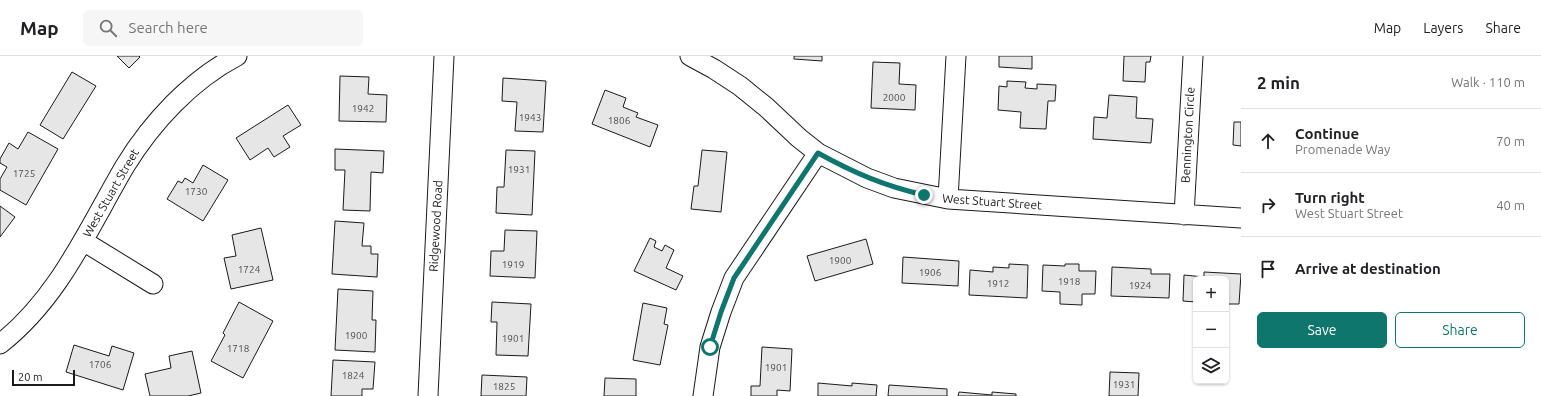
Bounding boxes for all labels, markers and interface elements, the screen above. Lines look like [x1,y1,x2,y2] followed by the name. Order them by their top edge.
[83,10,363,46] search box
[20,17,59,39] text: Map
[97,17,119,39] icon: search
[129,19,208,36] text: Search here
[1374,20,1401,36] text: Map
[1423,20,1463,36] text: Layers
[1485,20,1521,36] text: Share
[1257,73,1300,92] text: 2 min
[1451,75,1525,89] text: Walk · 110 m
[1178,87,1197,183] street label: Bennington Circle
[883,92,906,103] house number: 2000
[352,103,374,114] house number: 1942
[519,112,541,123] house number: 1943
[608,115,631,126] house number: 1806
[1295,125,1359,142] text: Continue
[1257,130,1279,152] icon: ahead
[1496,134,1525,148] text: 70 m
[1295,142,1390,156] text: Promenade Way
[80,146,141,239] street label: West Stuart Street
[508,164,530,175] house number: 1931
[13,168,35,179] house number: 1725
[427,180,444,272] street label: Ridgewood Road
[185,186,208,197] house number: 1730
[915,186,933,204] route end
[1295,189,1365,206] text: Turn right
[942,192,1043,211] street label: West Stuart Street
[1257,194,1279,216] icon: right
[1496,198,1525,212] text: 40 m
[1295,206,1403,220] text: West Stuart Street
[829,255,852,266] house number: 1900
[1257,258,1279,280] icon: arrive
[502,259,524,270] house number: 1919
[1295,260,1441,277] text: Arrive at destination
[238,264,261,275] house number: 1724
[919,267,942,278] house number: 1906
[1058,276,1081,287] house number: 1918
[1193,276,1229,384] map controls
[1193,276,1229,312] button: +
[987,278,1009,289] house number: 1912
[1129,280,1152,291] house number: 1924
[1193,312,1229,348] button: −
[1257,312,1387,348] button: Save
[1395,312,1525,348] button: Share
[345,330,368,341] house number: 1900
[502,333,524,344] house number: 1901
[701,338,719,356] route start
[227,343,250,354] house number: 1718
[1193,348,1229,384] button: layers
[89,359,112,370] house number: 1706
[765,362,787,373] house number: 1901
[12,368,75,387] scale bar
[342,370,365,381] house number: 1824
[18,371,42,383] text: 20 m
[1113,379,1135,390] house number: 1931
[493,381,515,392] house number: 1825

